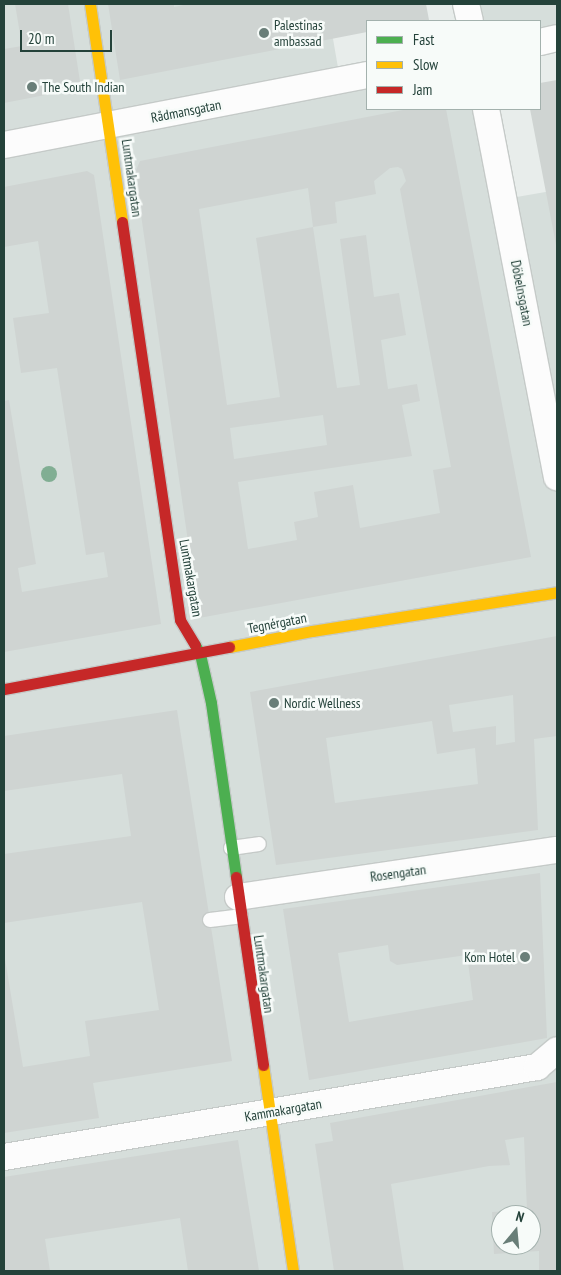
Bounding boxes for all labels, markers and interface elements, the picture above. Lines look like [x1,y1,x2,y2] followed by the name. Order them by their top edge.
[274,17,323,49] place label: Palestinas ambassad
[22,20,115,52] scale bar
[366,20,541,110] legend
[258,27,270,39] marker: Palestinas ambassad
[28,29,54,48] text: 20 m
[413,30,434,49] text: Fast
[413,55,438,74] text: Slow
[42,79,125,95] place label: The South Indian
[413,80,432,99] text: Jam
[26,81,38,93] marker: The South Indian
[149,96,223,126] street label: Rådmansgatan
[118,138,146,218] street label: Luntmakargatan
[507,259,537,327] street label: Döbelnsgatan
[176,538,206,618] street label: Luntmakargatan
[246,609,308,637] street label: Tegnérgatan
[284,695,361,711] place label: Nordic Wellness
[268,697,280,709] marker: Nordic Wellness
[369,861,427,885] street label: Rosengatan
[250,934,278,1014] street label: Luntmakargatan
[464,949,515,965] place label: Kom Hotel
[519,951,531,963] marker: Kom Hotel
[243,1095,323,1125] street label: Kammakargatan
[491,1205,541,1255] north arrow
[514,1207,526,1226] text: N

